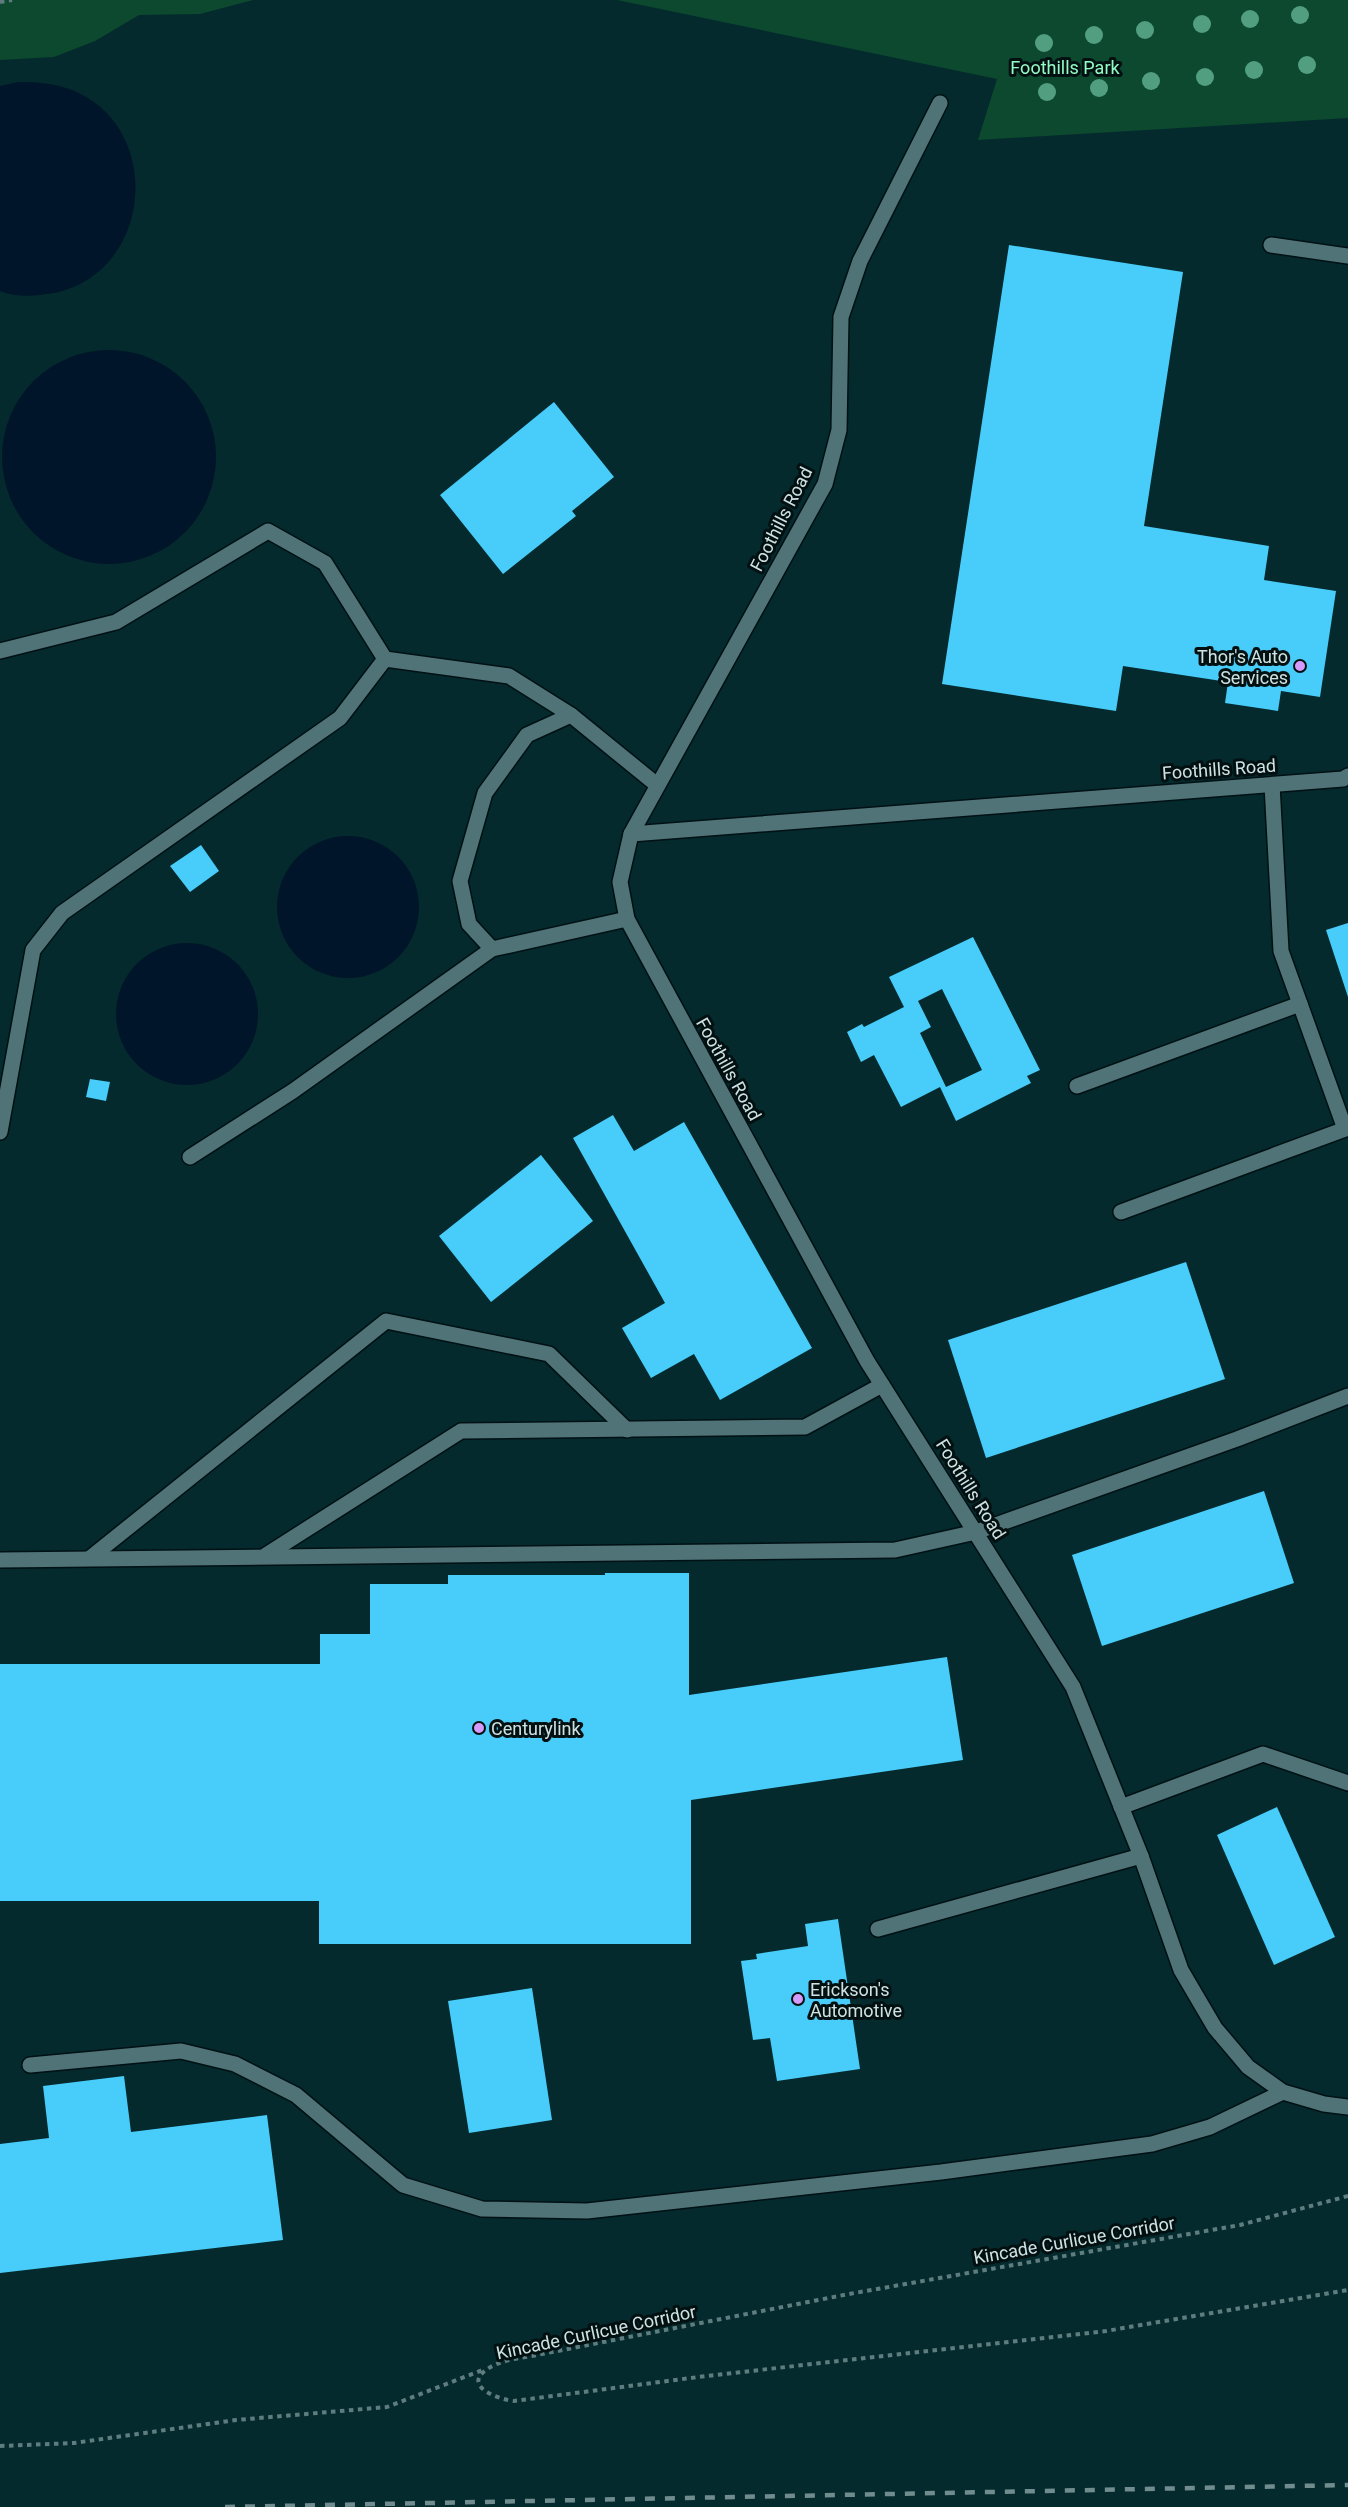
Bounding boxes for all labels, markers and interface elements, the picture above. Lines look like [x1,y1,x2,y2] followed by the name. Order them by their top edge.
[1010,57,1121,78] park label: Foothills Park
[746,463,816,575] street label: Foothills Road
[1197,646,1288,688] place label: Thor's Auto Services
[1293,659,1307,673] marker: Thor's Auto Services
[1161,755,1277,783] street label: Foothills Road
[692,1014,766,1124] street label: Foothills Road
[932,1435,1010,1543] street label: Foothills Road
[491,1718,581,1739] place label: Centurylink
[472,1721,486,1735] marker: Centurylink
[810,1979,902,2021] place label: Erickson's Automotive
[791,1992,805,2006] marker: Erickson's Automotive
[972,2212,1176,2268] street label: Kincade Curlicue Corridor
[494,2301,698,2363] street label: Kincade Curlicue Corridor

